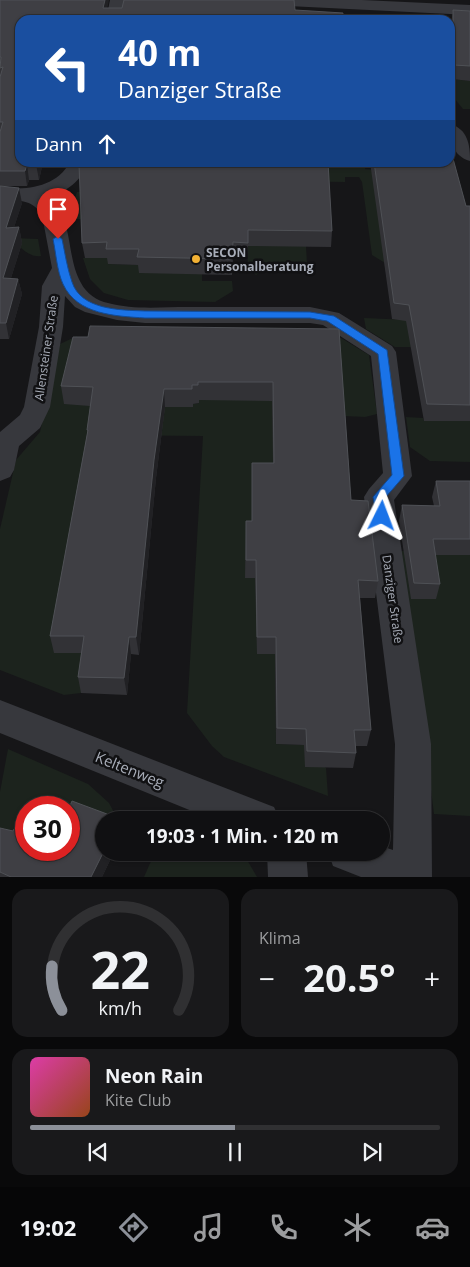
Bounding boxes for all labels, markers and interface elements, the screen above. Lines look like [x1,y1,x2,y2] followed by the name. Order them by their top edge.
[118,29,201,76] text: 40 m
[35,35,100,100] icon: left
[118,74,282,104] text: Danziger Straße
[93,130,121,158] icon: ahead
[35,131,83,157] text: Dann
[37,188,79,239] pin
[44,195,72,223] icon: arrive
[206,244,314,275] place label: SECON Personalberatung
[190,253,202,265] marker: SECON Personalberatung
[30,294,62,402] street label: Allensteiner Straße
[355,489,407,541] position arrow
[378,554,408,645] street label: Danziger Straße
[93,746,167,792] street label: Keltenweg
[15,796,80,861] speed limit sign: 30
[146,823,339,849] text: 19:03 · 1 Min. · 120 m
[259,927,301,949] text: Klima
[91,933,150,1004] text: 22
[303,951,396,1003] text: 20.5°
[259,959,275,997] text: −
[424,959,440,997] text: +
[99,996,142,1020] text: km/h
[105,1063,203,1089] text: Neon Rain
[105,1089,171,1111] text: Kite Club
[84,1138,112,1166] icon: previous
[221,1138,249,1166] icon: pause
[358,1138,386,1166] icon: next
[116,1210,151,1245] icon: directions
[191,1210,226,1245] icon: music
[266,1210,301,1245] icon: phone
[340,1210,375,1245] icon: climate
[415,1210,450,1245] icon: car
[20,1212,76,1242] text: 19:02

